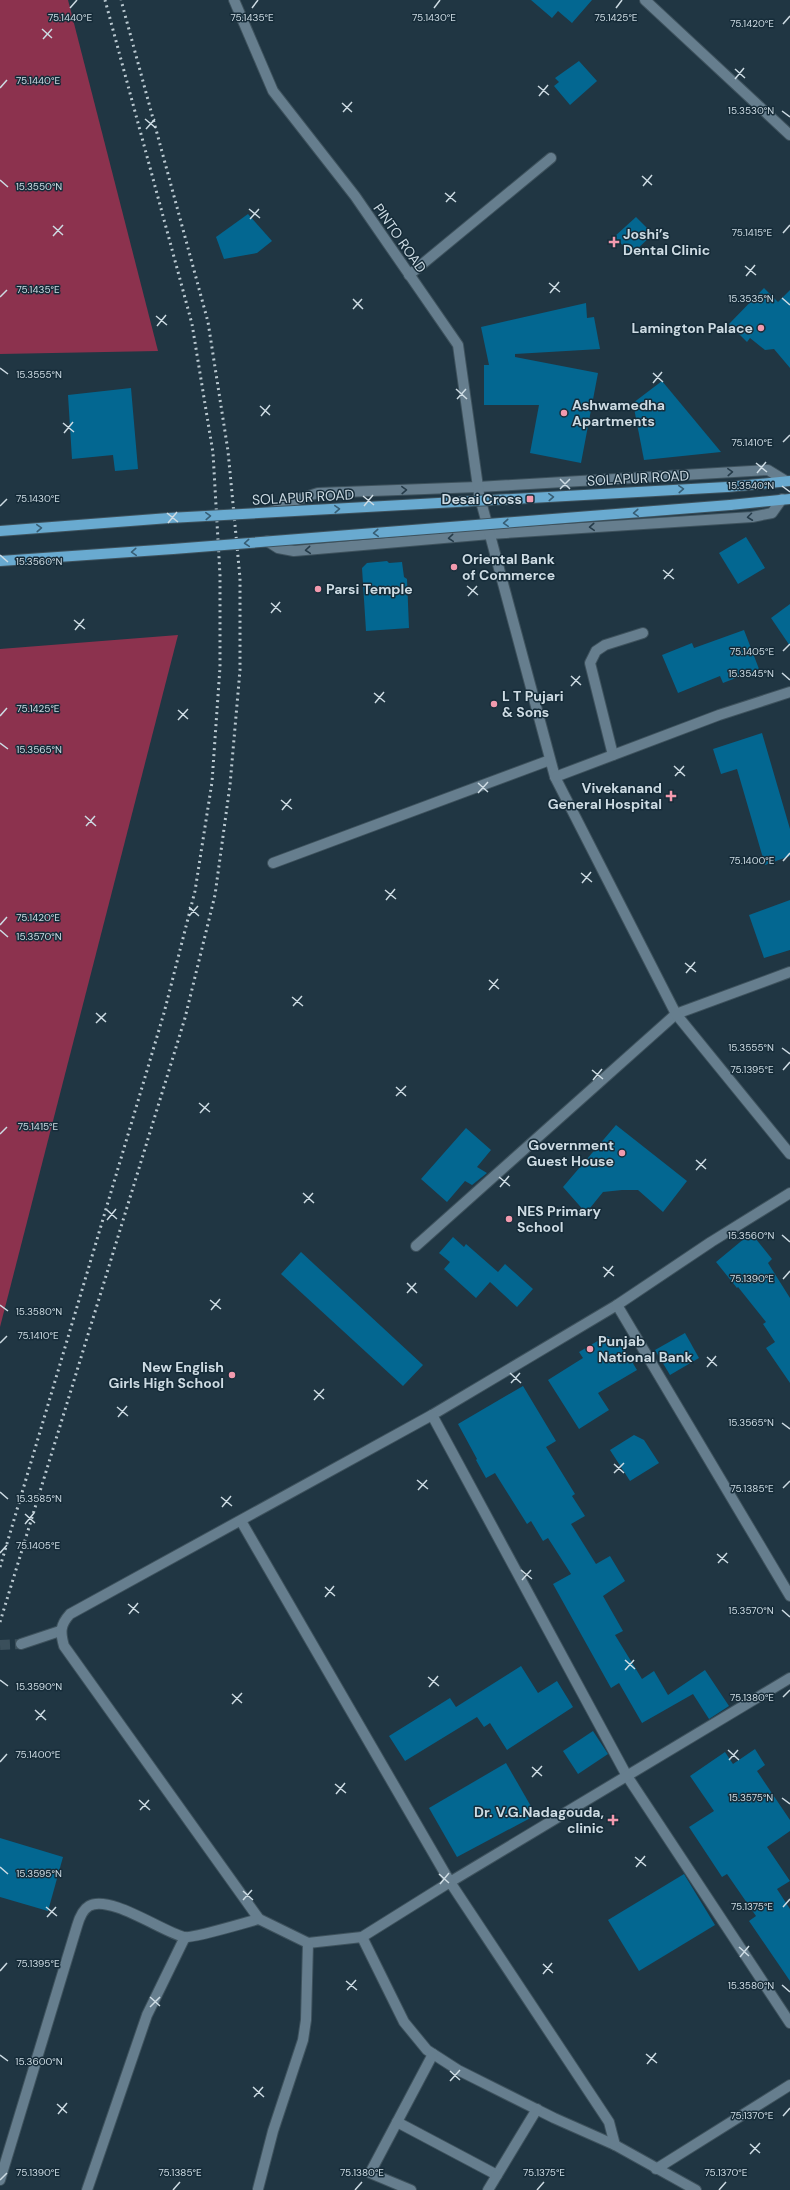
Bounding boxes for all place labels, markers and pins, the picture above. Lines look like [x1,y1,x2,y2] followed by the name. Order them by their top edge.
[623,225,710,259] place label: Joshi’s Dental Clinic
[608,236,620,248] marker: Joshi’s Dental Clinic
[631,319,753,337] place label: Lamington Palace
[756,323,766,333] marker: Lamington Palace
[572,396,665,430] place label: Ashwamedha Apartments
[559,408,569,418] marker: Ashwamedha Apartments
[442,490,522,508] place label: Desai Cross
[525,494,535,504] marker: Desai Cross
[462,550,555,584] place label: Oriental Bank of Commerce
[449,562,459,572] marker: Oriental Bank of Commerce
[326,580,413,598] place label: Parsi Temple
[313,584,323,594] marker: Parsi Temple
[502,687,564,721] place label: L T Pujari & Sons
[489,699,499,709] marker: L T Pujari & Sons
[548,779,662,813] place label: Vivekanand General Hospital
[665,790,677,802] marker: Vivekanand General Hospital
[526,1136,614,1170] place label: Government Guest House
[617,1148,627,1158] marker: Government Guest House
[517,1202,601,1236] place label: NES Primary School
[504,1214,514,1224] marker: NES Primary School
[598,1332,693,1366] place label: Punjab National Bank
[585,1344,595,1354] marker: Punjab National Bank
[109,1358,224,1392] place label: New English Girls High School
[227,1370,237,1380] marker: New English Girls High School
[474,1803,604,1837] place label: Dr. V.G.Nadagouda, clinic
[607,1814,619,1826] marker: Dr. V.G.Nadagouda, clinic

